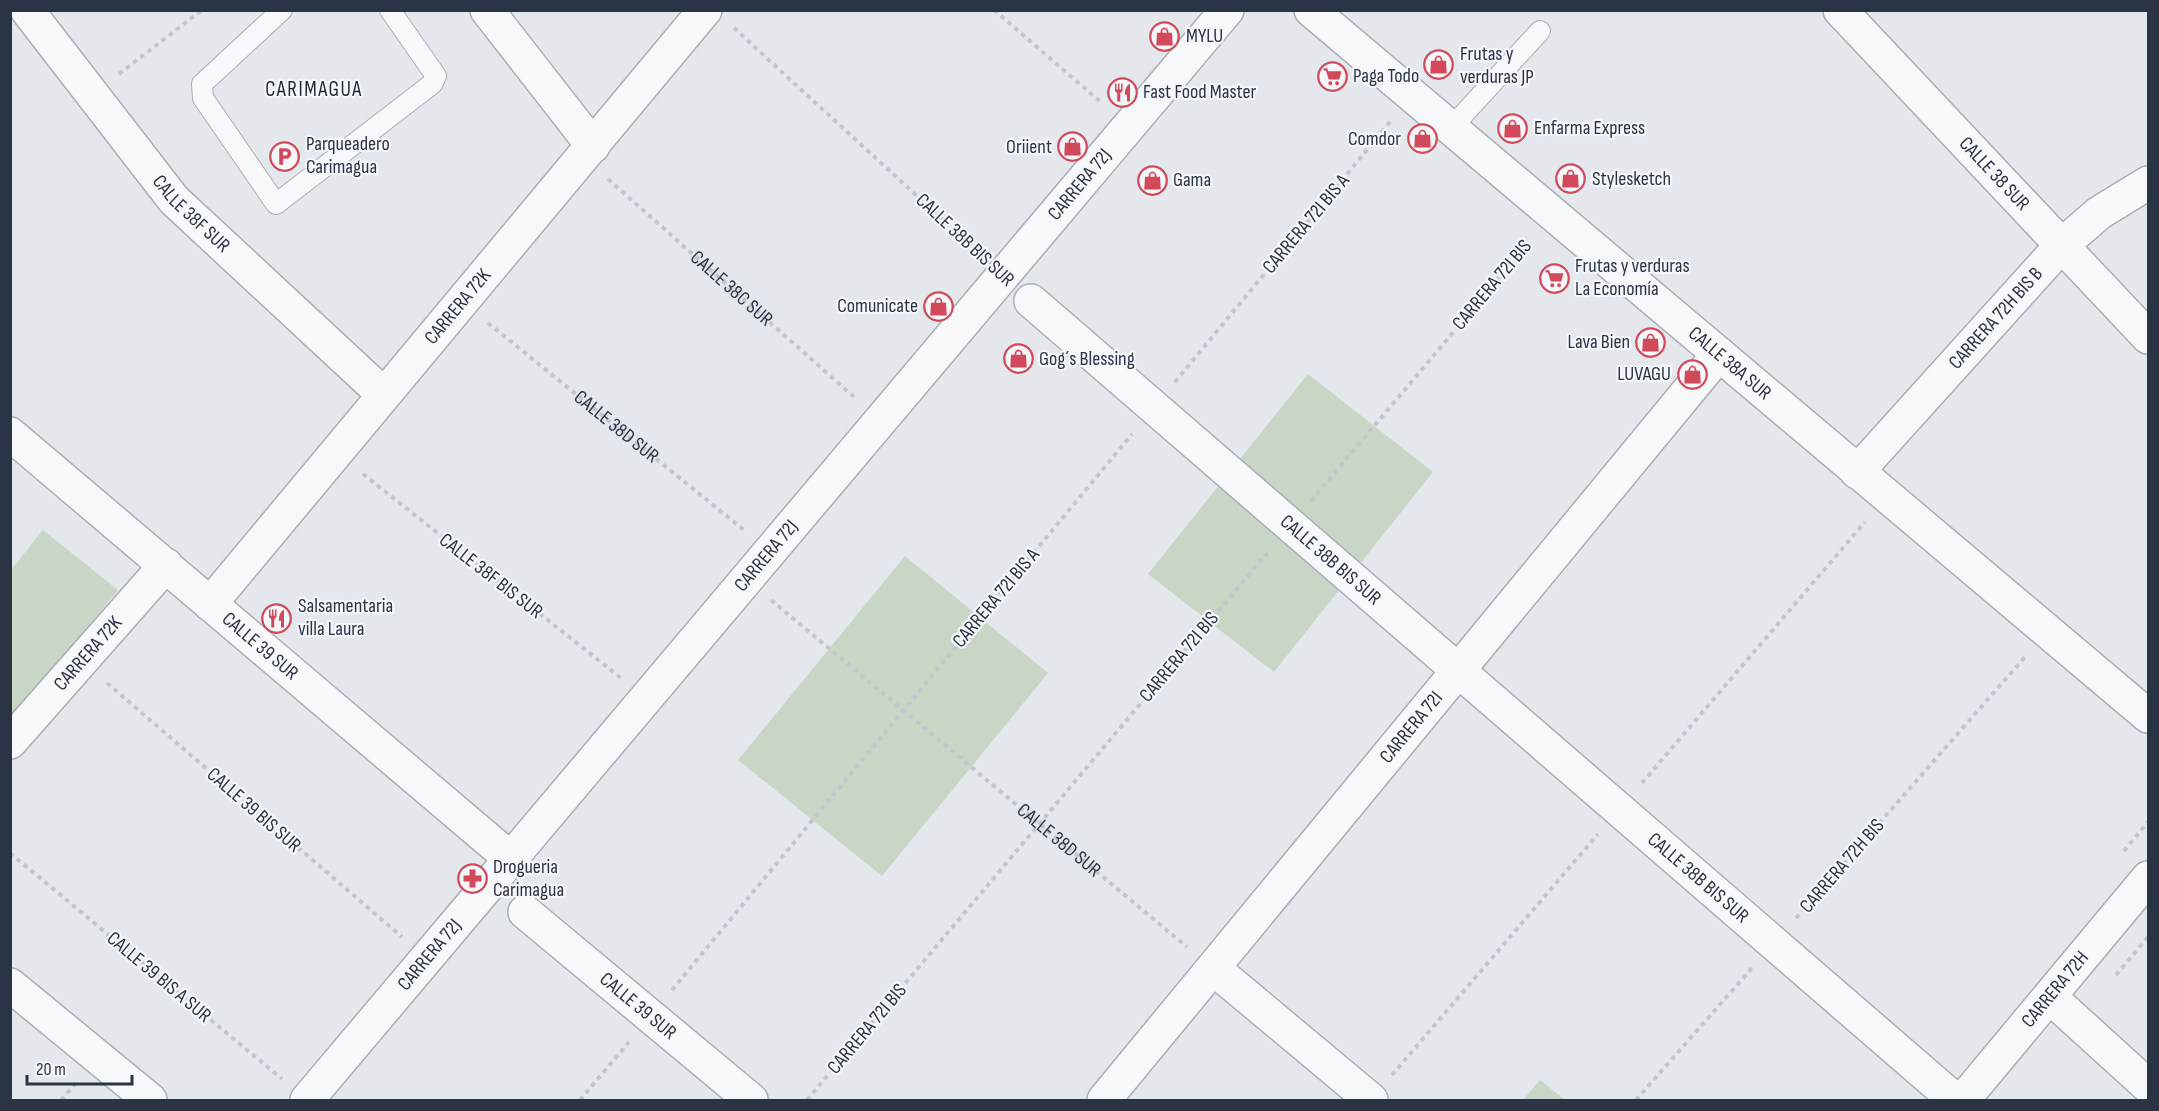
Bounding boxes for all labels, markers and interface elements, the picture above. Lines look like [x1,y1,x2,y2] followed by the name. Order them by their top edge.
[1149,20,1181,52] shop icon: MYLU
[1186,24,1223,48] place label: MYLU
[1460,42,1534,89] place label: Frutas y verduras JP
[1423,49,1455,81] shop icon: Frutas y verduras JP
[1316,60,1348,92] supermarket icon: Paga Todo
[1353,64,1419,88] place label: Paga Todo
[1106,76,1138,108] restaurant icon: Fast Food Master
[265,77,363,102] district label: CARIMAGUA
[1143,80,1257,104] place label: Fast Food Master
[1497,112,1529,144] shop icon: Enfarma Express
[1534,116,1645,140] place label: Enfarma Express
[1406,123,1438,155] shop icon: Comdor
[1348,127,1401,151] place label: Comdor
[1057,131,1089,163] shop icon: Oriient
[306,132,390,179] place label: Parqueadero Carimagua
[1954,132,2035,216] street label: CALLE 38 SUR
[1006,135,1052,159] place label: Oriient
[269,140,301,172] parking icon: Parqueadero Carimagua
[1043,144,1117,225] street label: CARRERA 72J
[1555,163,1587,195] shop icon: Stylesketch
[1136,164,1168,196] shop icon: Gama
[1592,167,1671,191] place label: Stylesketch
[1173,168,1211,192] place label: Gama
[1257,169,1355,279] street label: CARRERA 72I BIS A
[147,170,235,258] street label: CALLE 38F SUR
[911,188,1019,292] street label: CALLE 38B BIS SUR
[1447,235,1537,335] street label: CARRERA 72I BIS
[685,246,778,331] street label: CALLE 38C SUR
[1575,254,1690,301] place label: Frutas y verduras La Economía
[1538,262,1570,294] supermarket icon: Frutas y verduras La Economía
[1944,262,2048,374] street label: CARRERA 72H BIS B
[419,264,496,349] street label: CARRERA 72K
[923,290,955,322] shop icon: Comunicate
[837,294,918,318] place label: Comunicate
[1683,322,1776,405] street label: CALLE 38A SUR
[1635,326,1667,358] shop icon: Lava Bien
[1568,330,1630,354] place label: Lava Bien
[1002,343,1034,375] shop icon: Gog´s Blessing
[1039,347,1135,371] place label: Gog´s Blessing
[1676,358,1708,390] shop icon: LUVAGU
[1617,362,1671,386] place label: LUVAGU
[569,385,664,468] street label: CALLE 38D SUR
[1275,510,1386,610] street label: CALLE 38B BIS SUR
[729,515,803,597] street label: CARRERA 72J
[434,528,548,624] street label: CALLE 38F BIS SUR
[947,543,1045,653] street label: CARRERA 72I BIS A
[298,594,393,641] place label: Salsamentaria villa Laura
[261,602,293,634] restaurant icon: Salsamentaria villa Laura
[217,607,303,685] street label: CALLE 39 SUR
[1134,607,1224,707] street label: CARRERA 72I BIS
[49,611,127,696] street label: CARRERA 72K
[1375,686,1448,768] street label: CARRERA 72I
[202,762,306,858] street label: CALLE 39 BIS SUR
[1012,798,1106,882] street label: CALLE 38D SUR
[1795,814,1889,918] street label: CARRERA 72H BIS
[1643,828,1754,928] street label: CALLE 38B BIS SUR
[493,855,564,902] place label: Drogueria Carimagua
[456,862,488,894] pharmacy icon: Drogueria Carimagua
[392,914,467,996] street label: CARRERA 72J
[102,926,216,1028] street label: CALLE 39 BIS A SUR
[2016,946,2094,1033] street label: CARRERA 72H
[595,967,681,1045] street label: CALLE 39 SUR
[822,979,912,1079] street label: CARRERA 72I BIS
[27,1048,132,1086] scale bar
[36,1059,66,1080] text: 20 m

